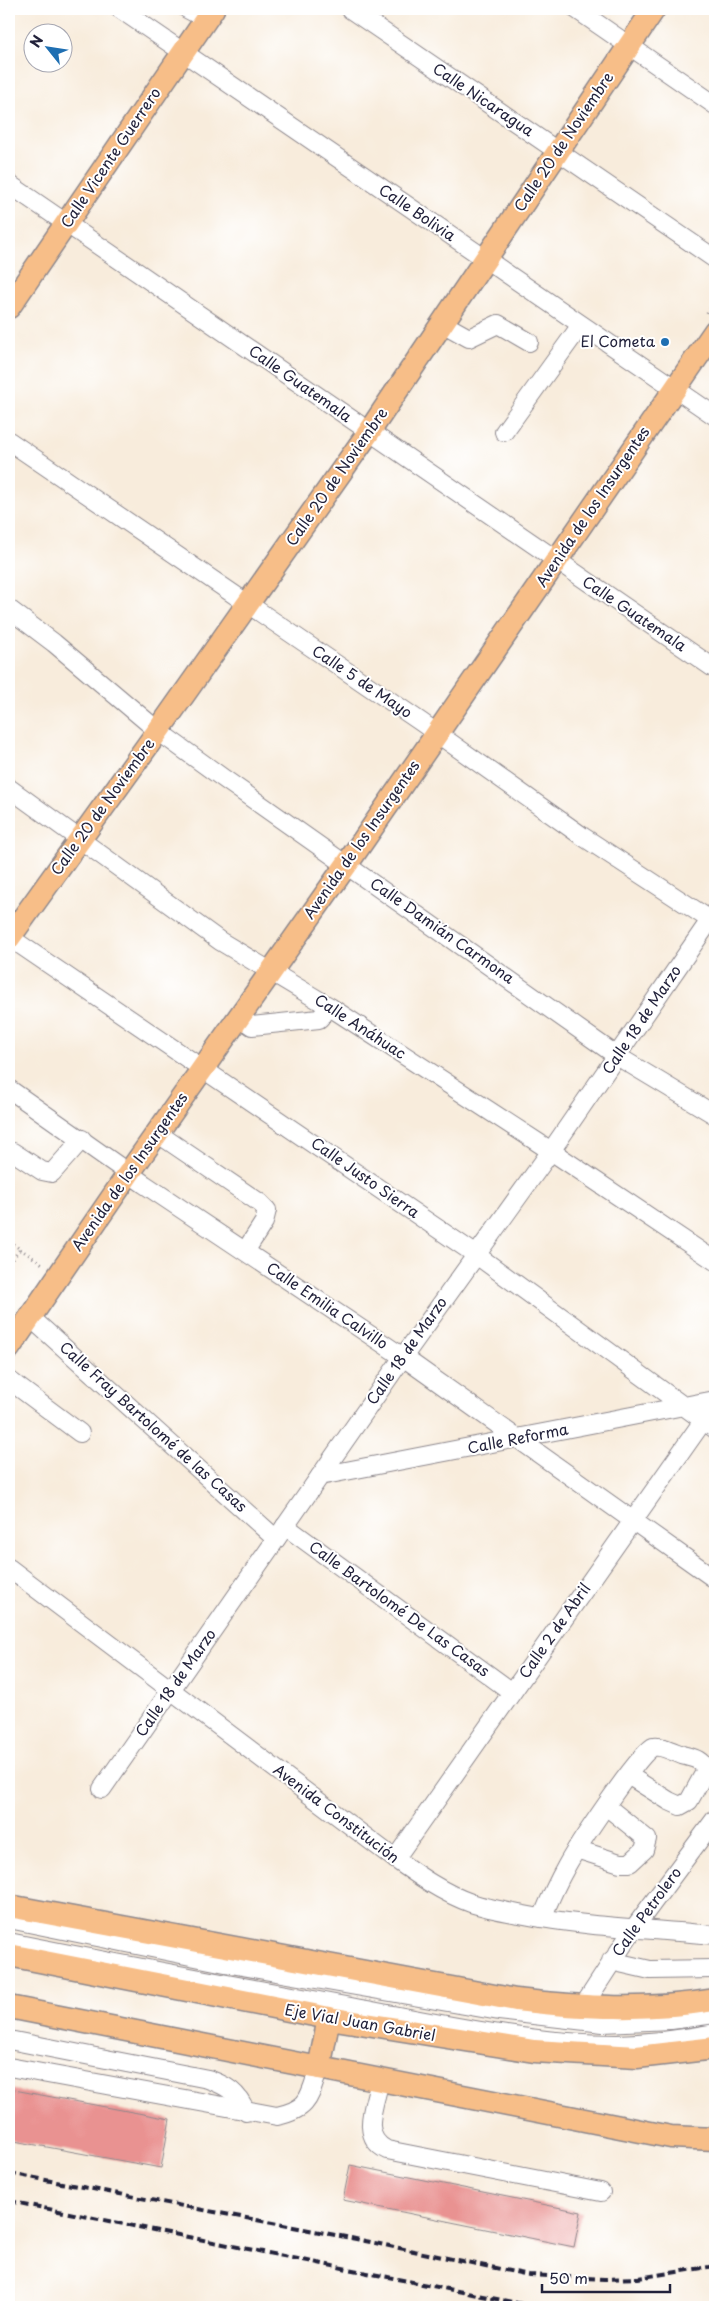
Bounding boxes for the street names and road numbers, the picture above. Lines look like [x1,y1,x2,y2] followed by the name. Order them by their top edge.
[429,56,540,142] street label: Calle Nicaragua
[507,67,618,216] street label: Calle 20 de Noviembre
[54,82,166,232] street label: Calle Vicente Guerrero
[375,177,461,246] street label: Calle Bolivia
[245,339,358,427] street label: Calle Guatemala
[279,402,392,550] street label: Calle 20 de Noviembre
[529,421,654,591] street label: Avenida de los Insurgentes
[578,569,692,656] street label: Calle Guatemala
[308,639,418,723] street label: Calle 5 de Mayo
[44,733,159,879] street label: Calle 20 de Noviembre
[297,755,424,923] street label: Avenida de los Insurgentes
[366,871,520,989] street label: Calle Damián Carmona
[596,960,686,1078] street label: Calle 18 de Marzo
[310,987,411,1064] street label: Calle Anáhuac
[65,1087,192,1255] street label: Avenida de los Insurgentes
[307,1131,425,1223] street label: Calle Justo Sierra
[263,1256,393,1354] street label: Calle Emilia Calvillo
[360,1291,452,1409] street label: Calle 18 de Marzo
[55,1335,253,1517] street label: Calle Fray Bartolomé de las Casas
[465,1416,571,1459] street label: Calle Reforma
[305,1534,495,1681] street label: Calle Bartolomé De Las Casas
[512,1578,595,1683] street label: Calle 2 de Abril
[129,1623,221,1741] street label: Calle 18 de Marzo
[269,1758,405,1868] street label: Avenida Constitución
[605,1862,686,1961] street label: Calle Petrolero
[283,1997,437,2046] street label: Eje Vial Juan Gabriel

